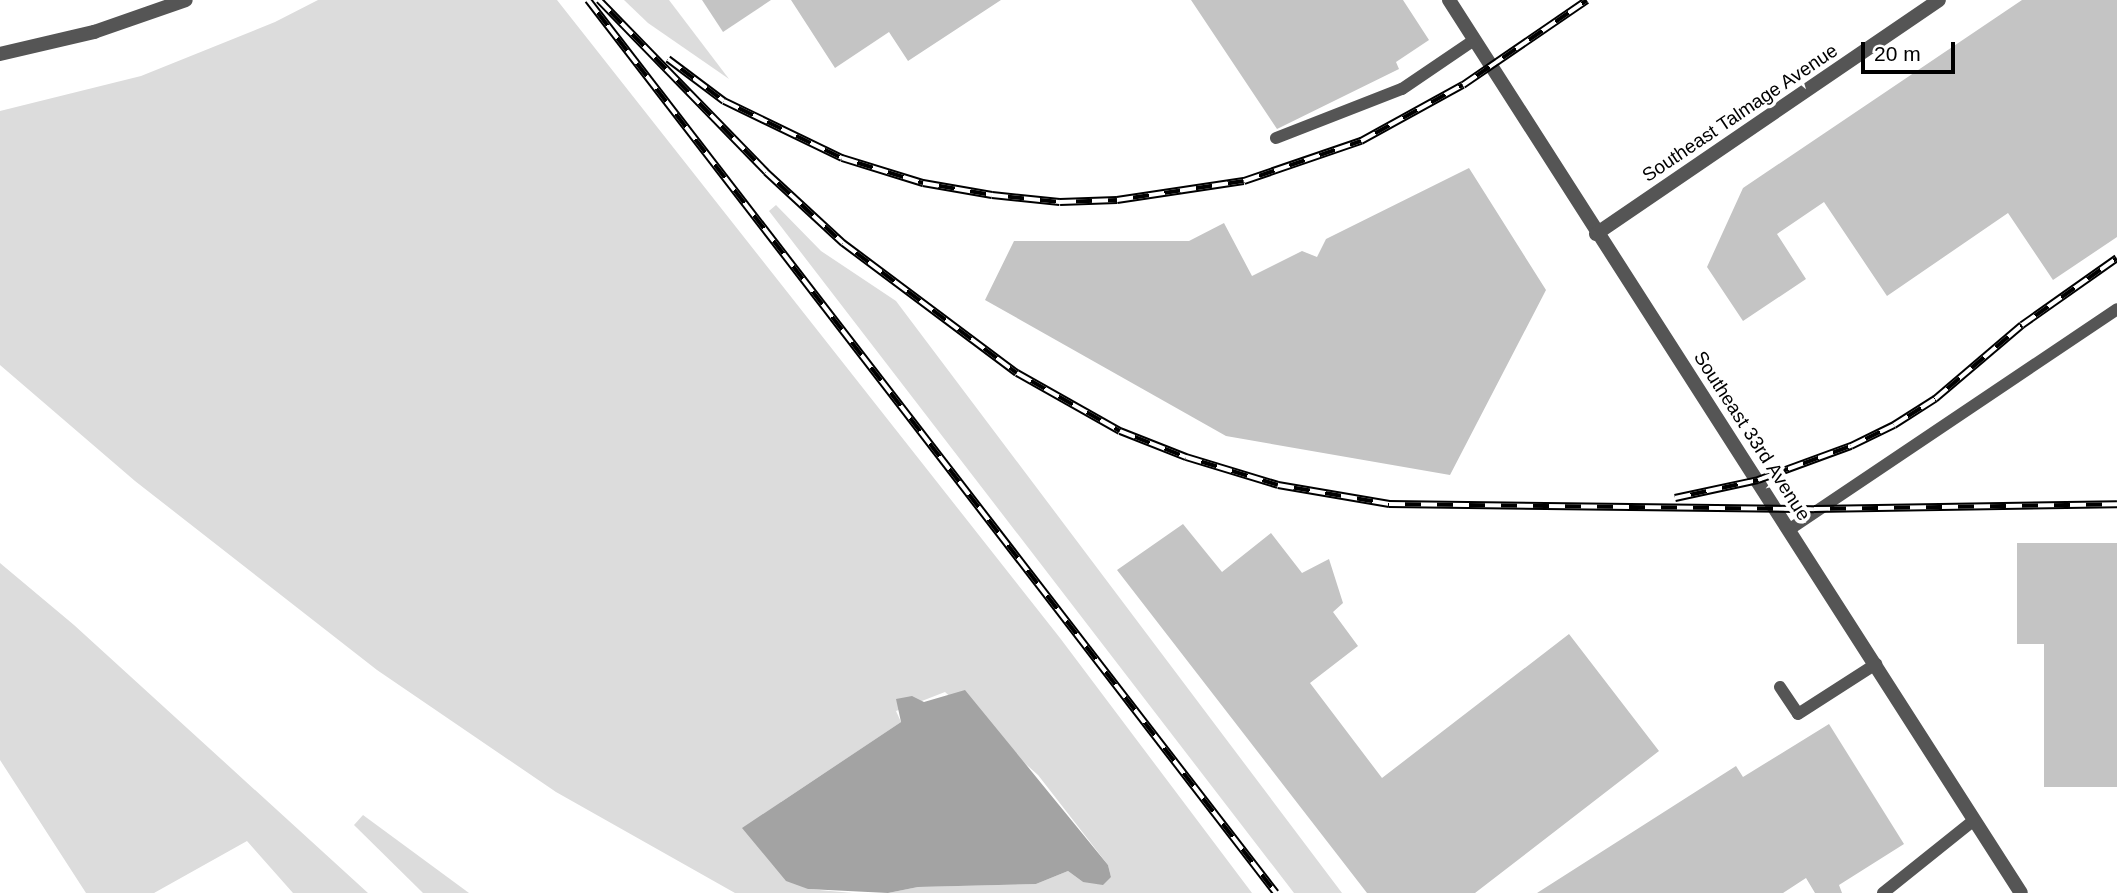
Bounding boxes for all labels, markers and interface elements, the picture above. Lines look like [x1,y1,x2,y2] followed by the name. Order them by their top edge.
[1865,28,1960,72] scale bar
[1637,39,1843,187] street label: Southeast Talmage Avenue
[1874,42,1921,65] text: 20 m
[1688,347,1816,525] street label: Southeast 33rd Avenue

